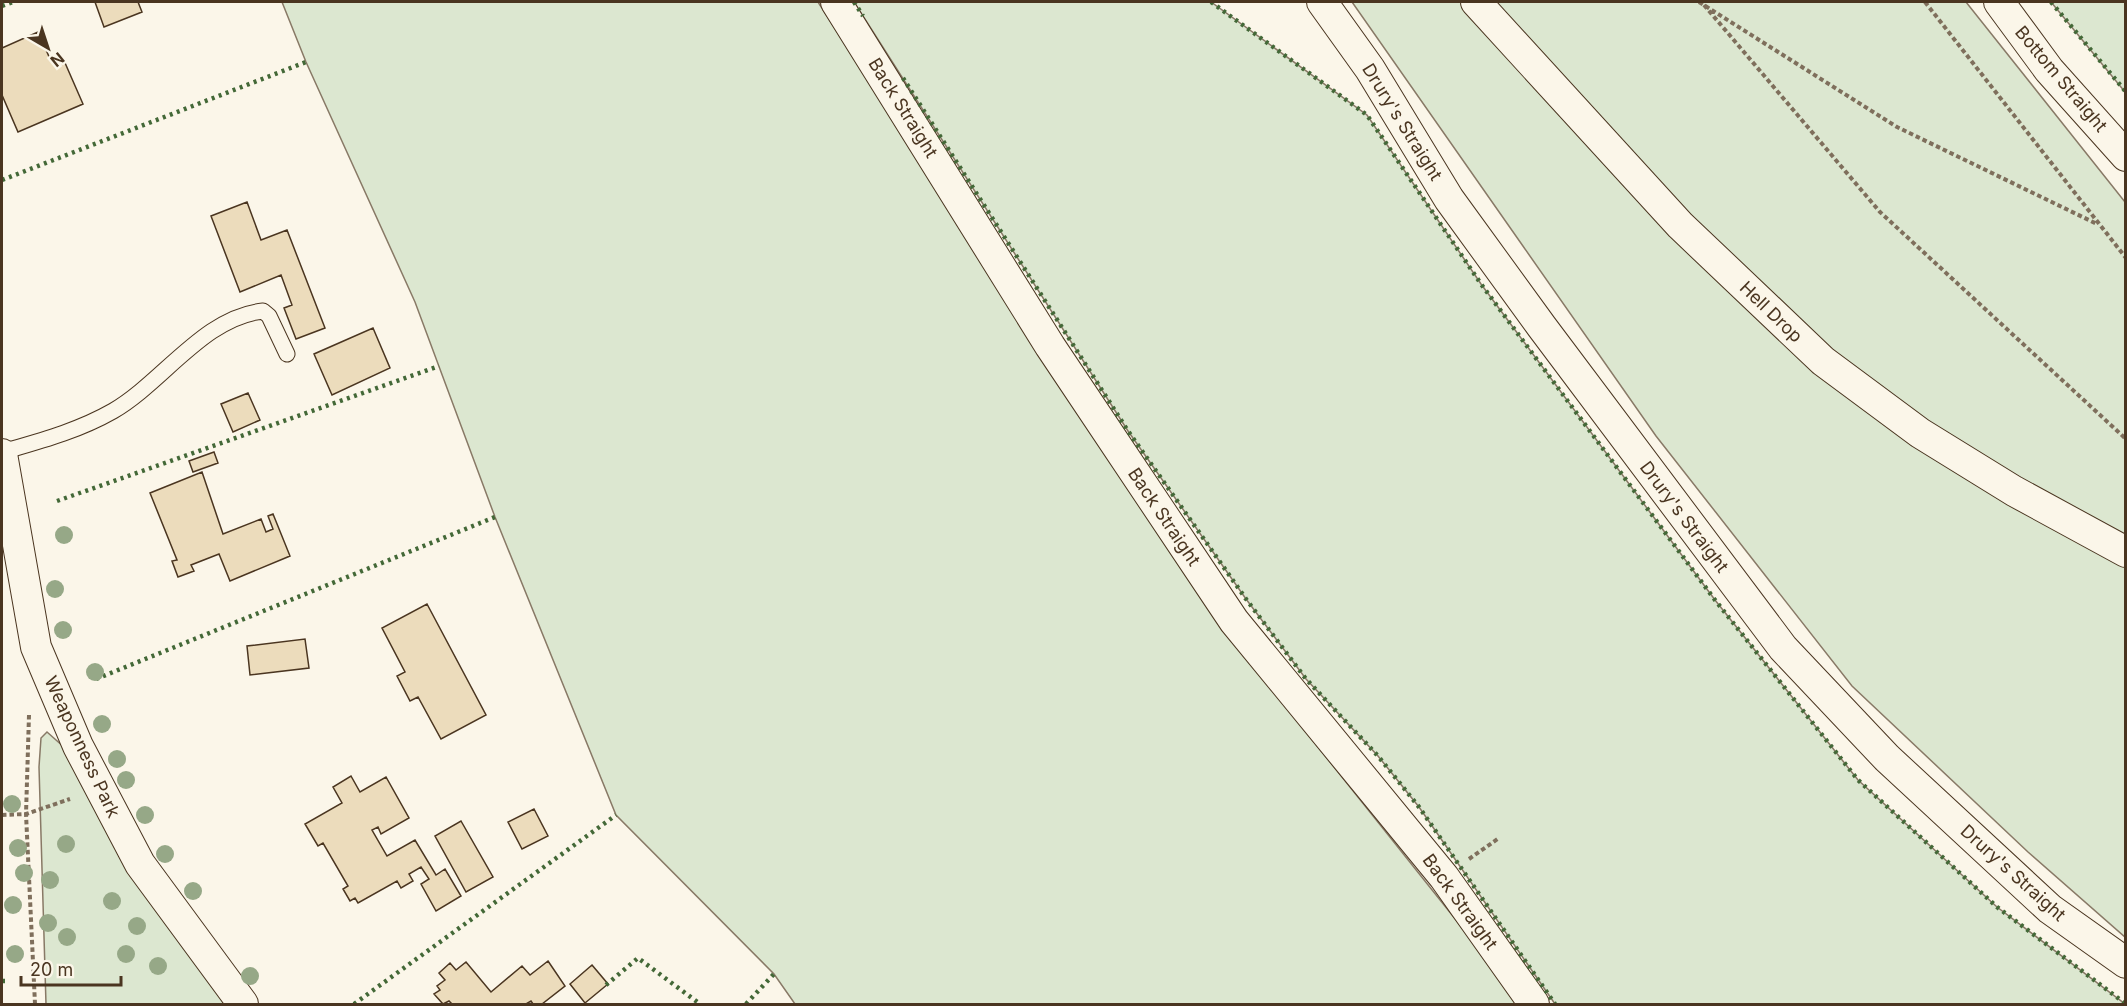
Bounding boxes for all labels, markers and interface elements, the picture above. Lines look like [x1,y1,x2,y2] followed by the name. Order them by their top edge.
[18,18,78,78] north arrow
[2011,22,2112,136] street label: Bottom Straight
[46,48,68,71] text: N
[864,54,942,161] street label: Back Straight
[1358,59,1447,184] street label: Drury's Straight
[1736,277,1807,347] street label: Hell Drop
[1636,457,1733,577] street label: Drury's Straight
[1124,464,1205,570] street label: Back Straight
[40,673,125,821] street label: Weaponness Park
[1957,820,2070,925] street label: Drury's Straight
[1419,850,1502,954] street label: Back Straight
[21,949,122,987] scale bar
[30,959,73,980] text: 20 m

